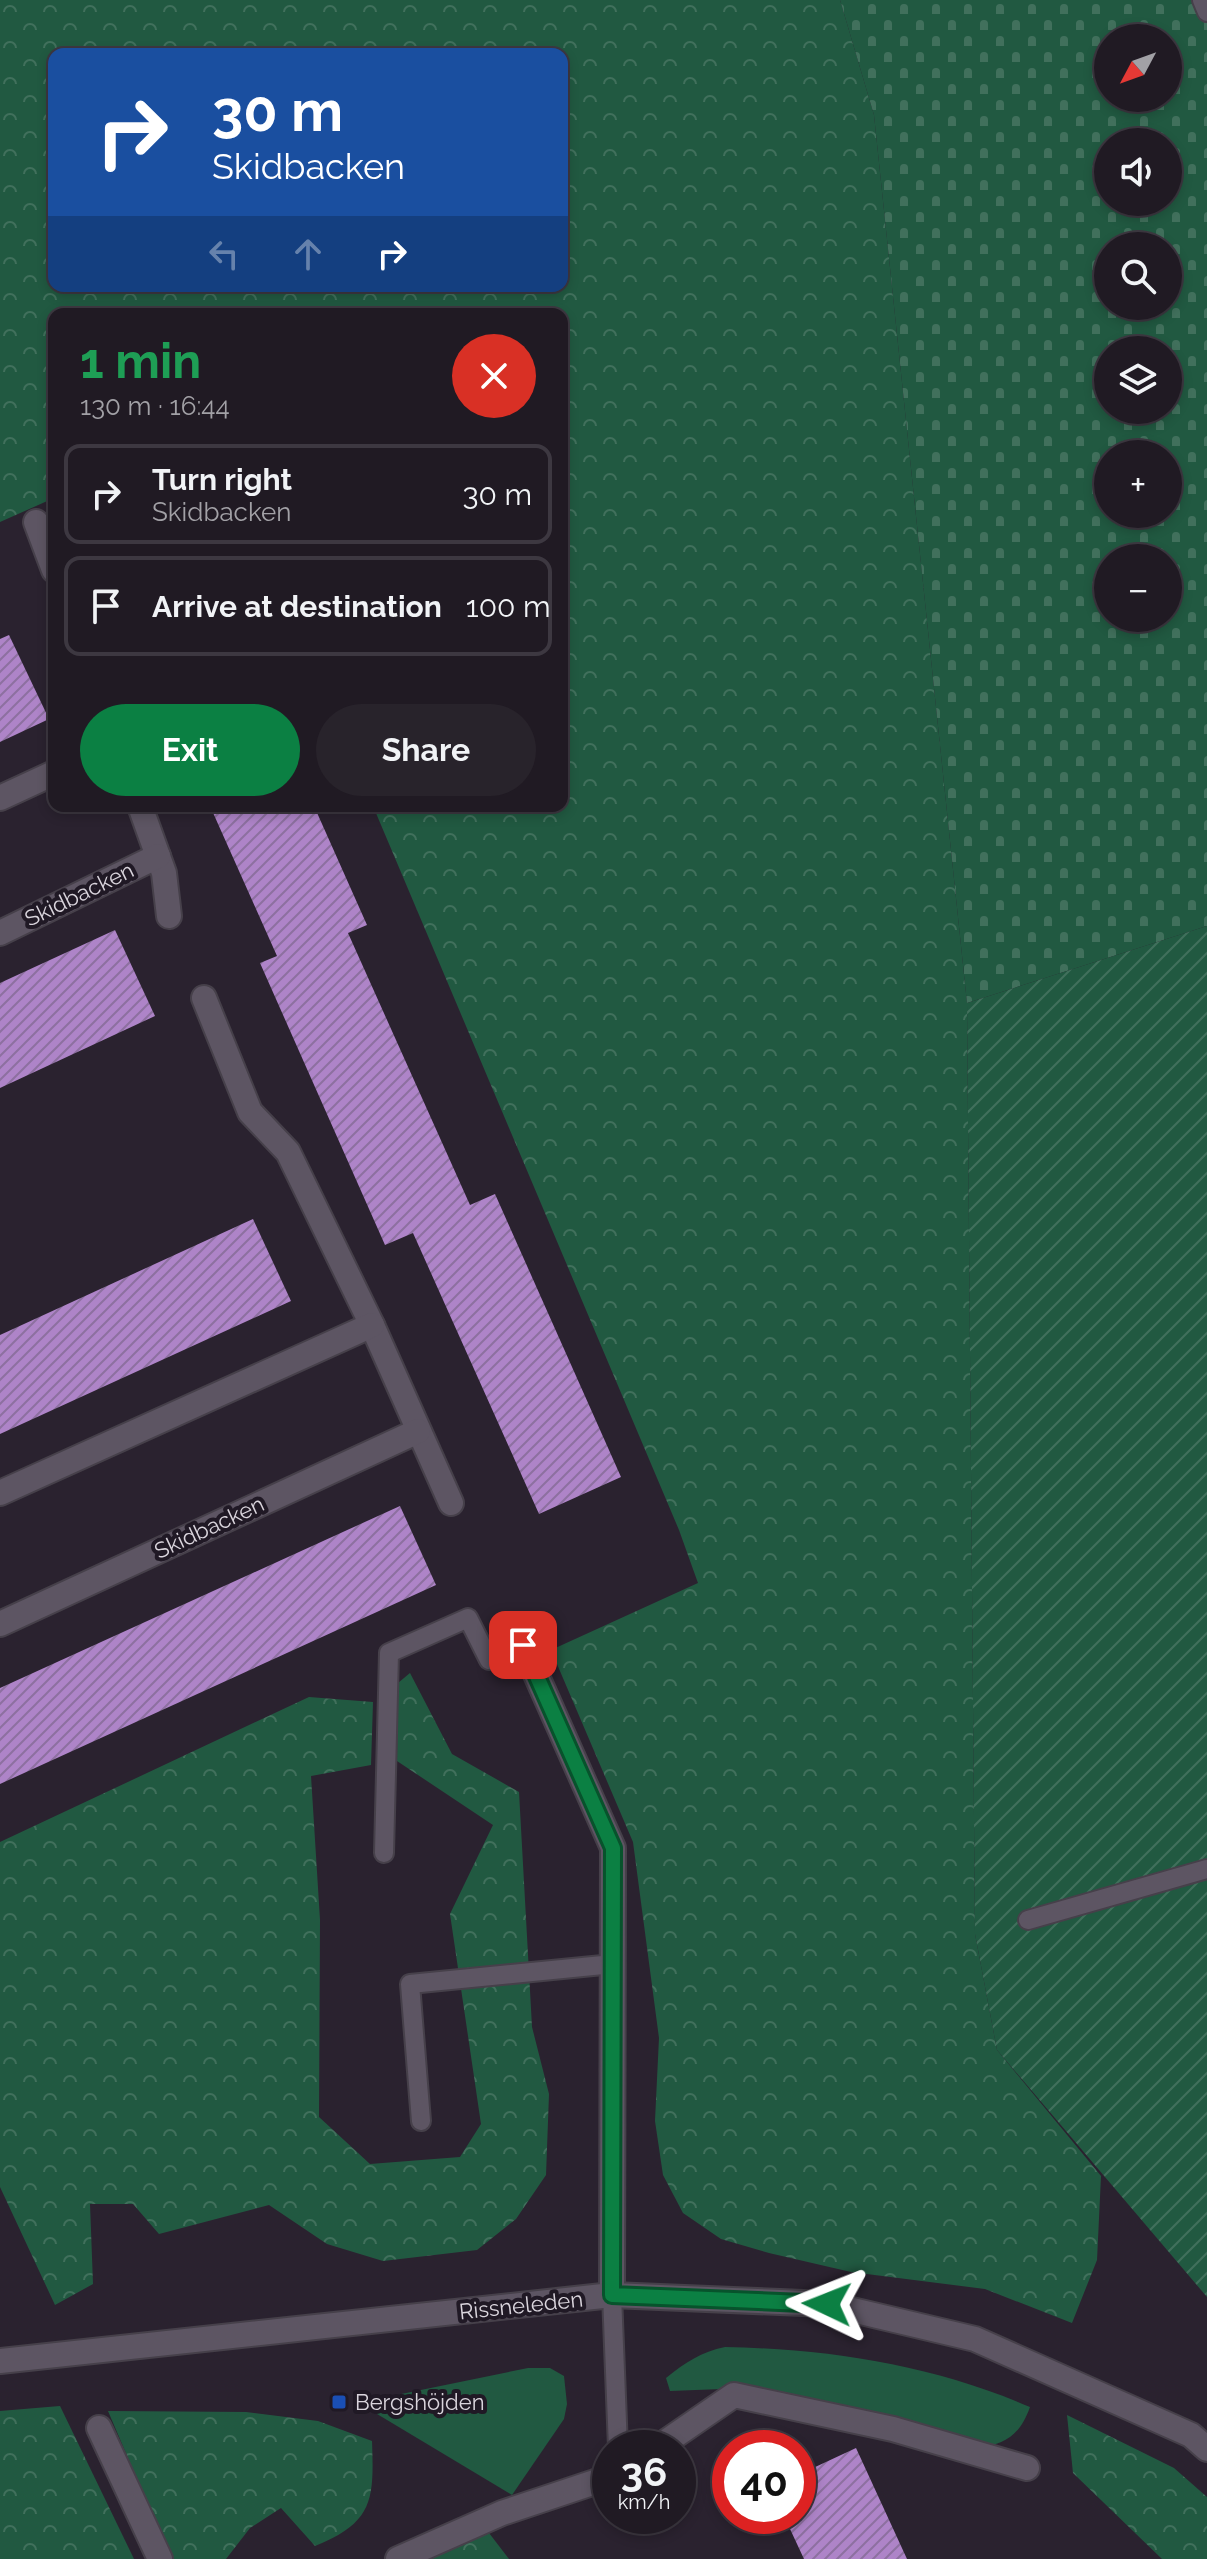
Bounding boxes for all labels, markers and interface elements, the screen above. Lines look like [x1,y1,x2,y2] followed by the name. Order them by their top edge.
[1094,24,1182,112] north arrow
[1094,24,1182,632] map controls
[212,78,343,144] text: 30 m
[80,80,184,184] icon: right
[1094,128,1182,216] button: sound
[212,145,405,187] text: Skidbacken
[202,232,246,276] icon: left
[286,232,330,276] icon: ahead
[370,232,414,276] icon: right
[1094,232,1182,320] button: search
[80,333,201,389] text: 1 min
[452,334,536,418] button: close
[1094,336,1182,424] button: layers
[80,391,230,421] text: 130 m · 16:44
[1094,440,1182,528] button: +
[152,462,292,497] text: Turn right
[84,472,128,516] icon: right
[462,477,532,512] text: 30 m
[152,497,291,527] text: Skidbacken
[1094,544,1182,632] button: −
[84,584,128,628] icon: arrive
[152,589,442,624] text: Arrive at destination
[466,589,551,624] text: 100 m
[80,704,300,796] button: Exit
[316,704,536,796] button: Share
[20,856,138,932] street label: Skidbacken
[150,1490,268,1564] street label: Skidbacken
[489,1611,557,1679] pin
[501,1623,545,1667] icon: arrive
[785,2262,869,2346] position arrow
[458,2286,584,2324] street label: Rissneleden
[355,2389,485,2415] place label: Bergshöjden
[330,2393,348,2411] marker: Bergshöjden
[712,2430,816,2534] speed limit sign: 40
[621,2448,667,2495] text: 36
[618,2490,670,2514] text: km/h

